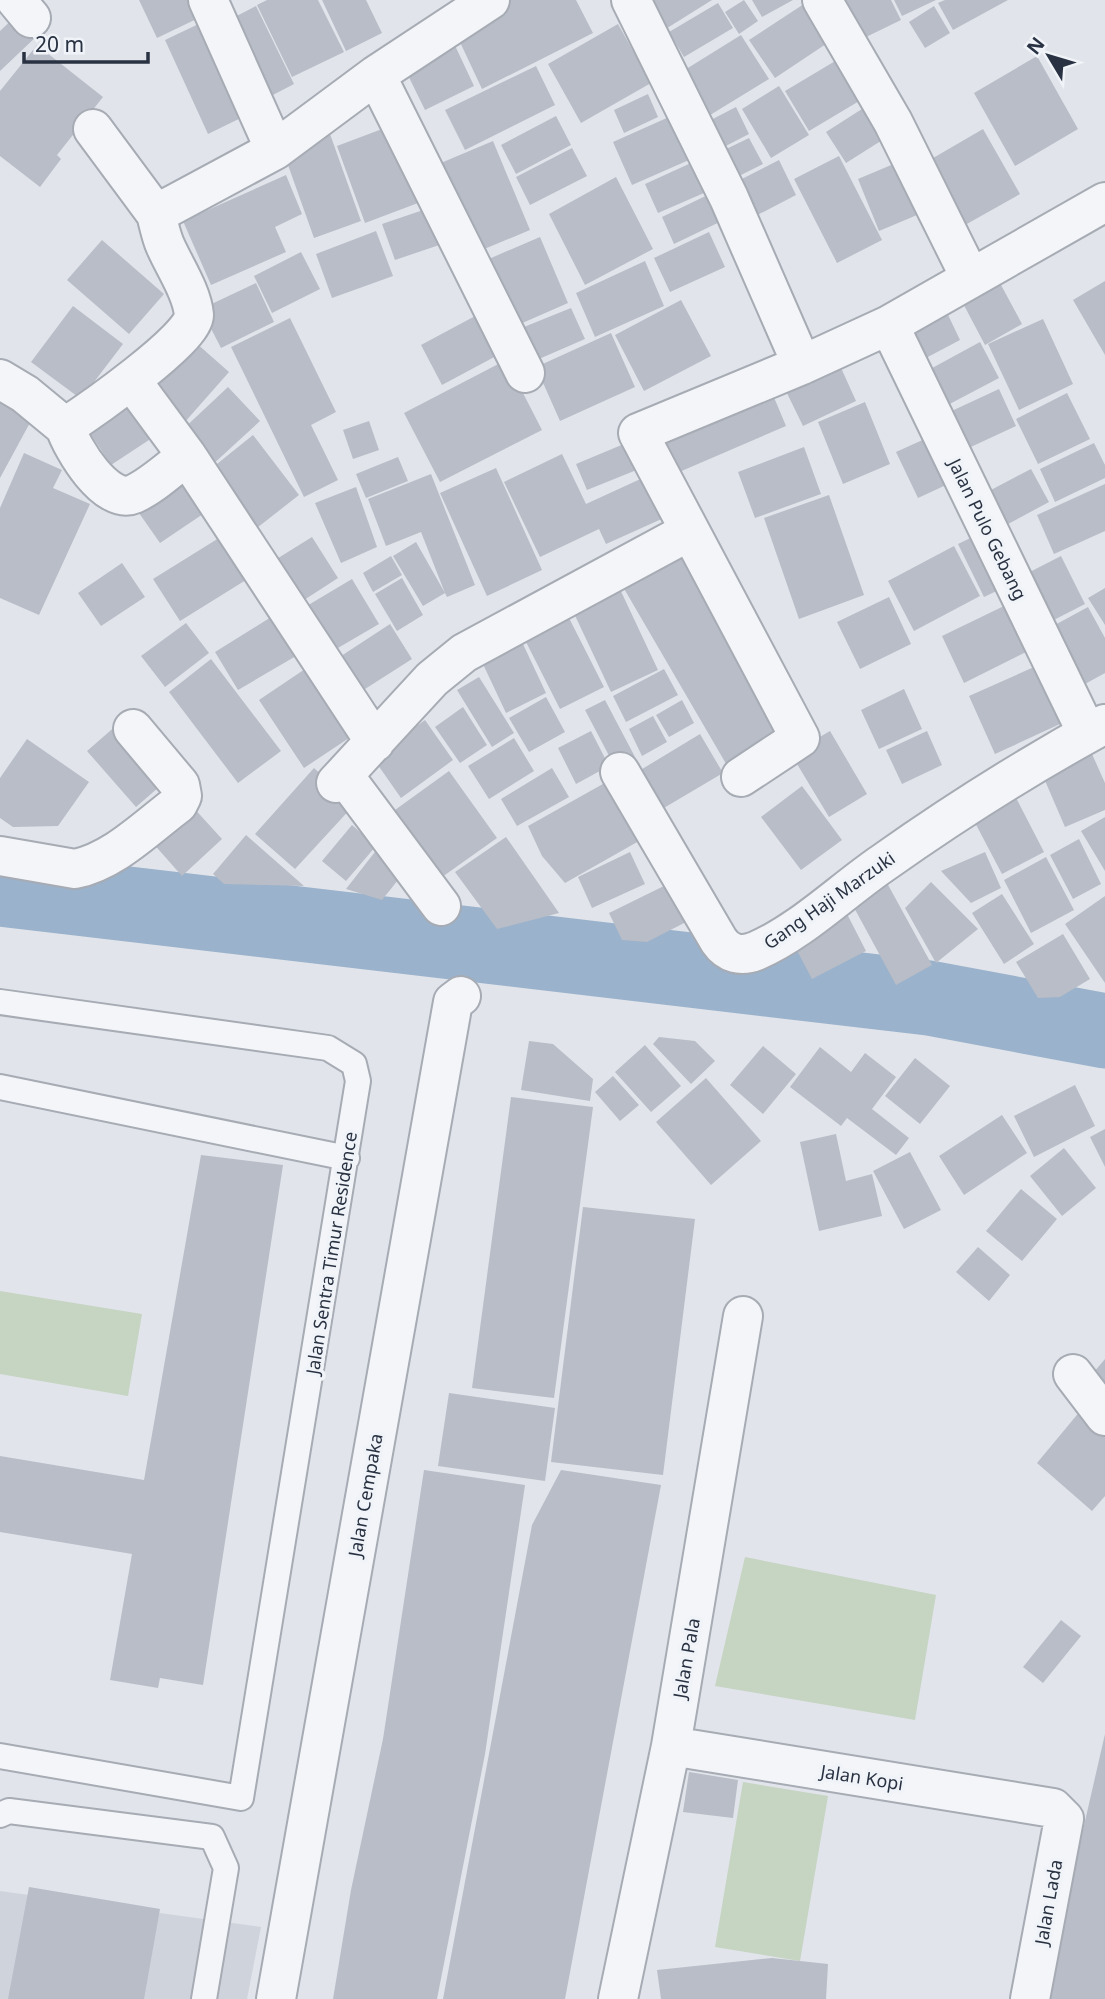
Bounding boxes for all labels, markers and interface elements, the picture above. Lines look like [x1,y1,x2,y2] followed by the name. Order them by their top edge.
[24,21,149,65] scale bar
[1014,21,1084,91] north arrow
[35,30,84,58] text: 20 m
[1021,31,1051,60] text: N
[942,453,1033,604] street label: Jalan Pulo Gebang
[759,846,899,954] street label: Gang Haji Marzuki
[300,1130,362,1378] street label: Jalan Sentra Timur Residence
[342,1431,388,1561] street label: Jalan Cempaka
[667,1616,705,1702] street label: Jalan Pala
[817,1758,905,1795] street label: Jalan Kopi
[1028,1857,1067,1949] street label: Jalan Lada

